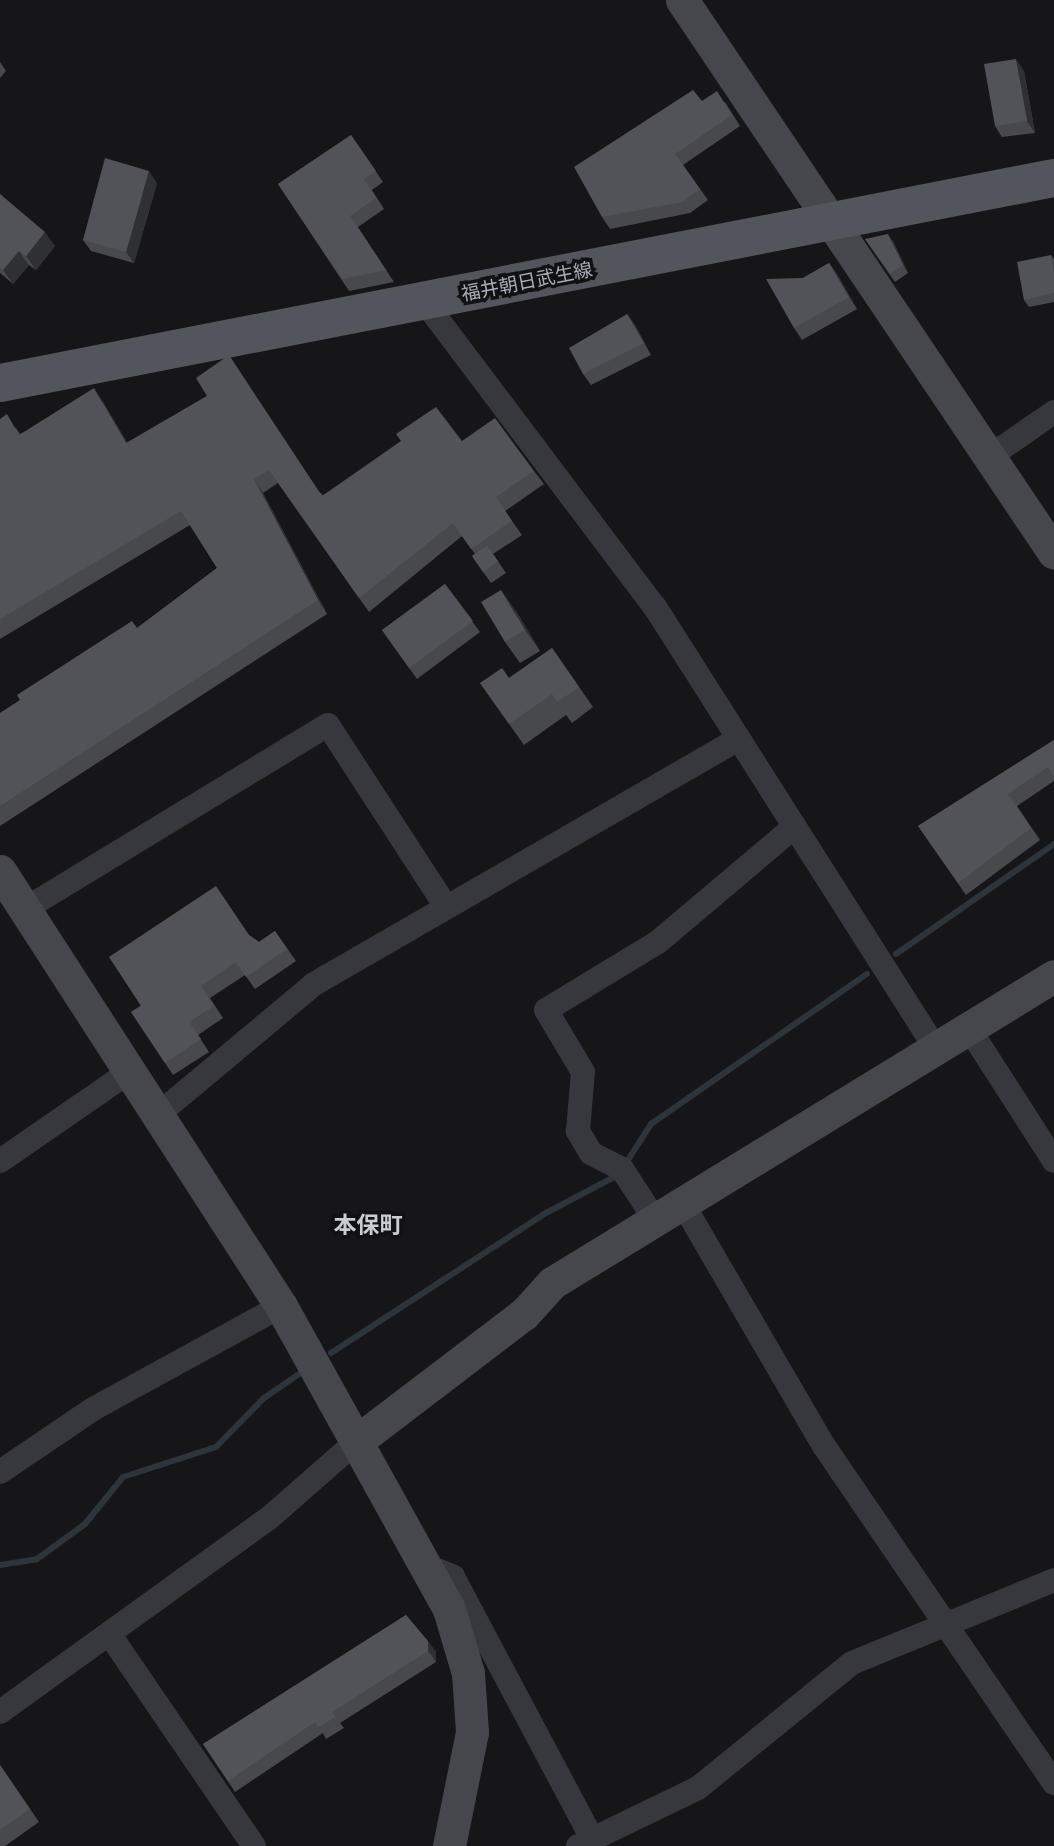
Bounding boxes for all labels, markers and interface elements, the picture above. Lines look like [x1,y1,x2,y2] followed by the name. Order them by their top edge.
[460,258,594,306] street label: 福井朝日武生線
[334,1211,402,1239] district label: 本保町

